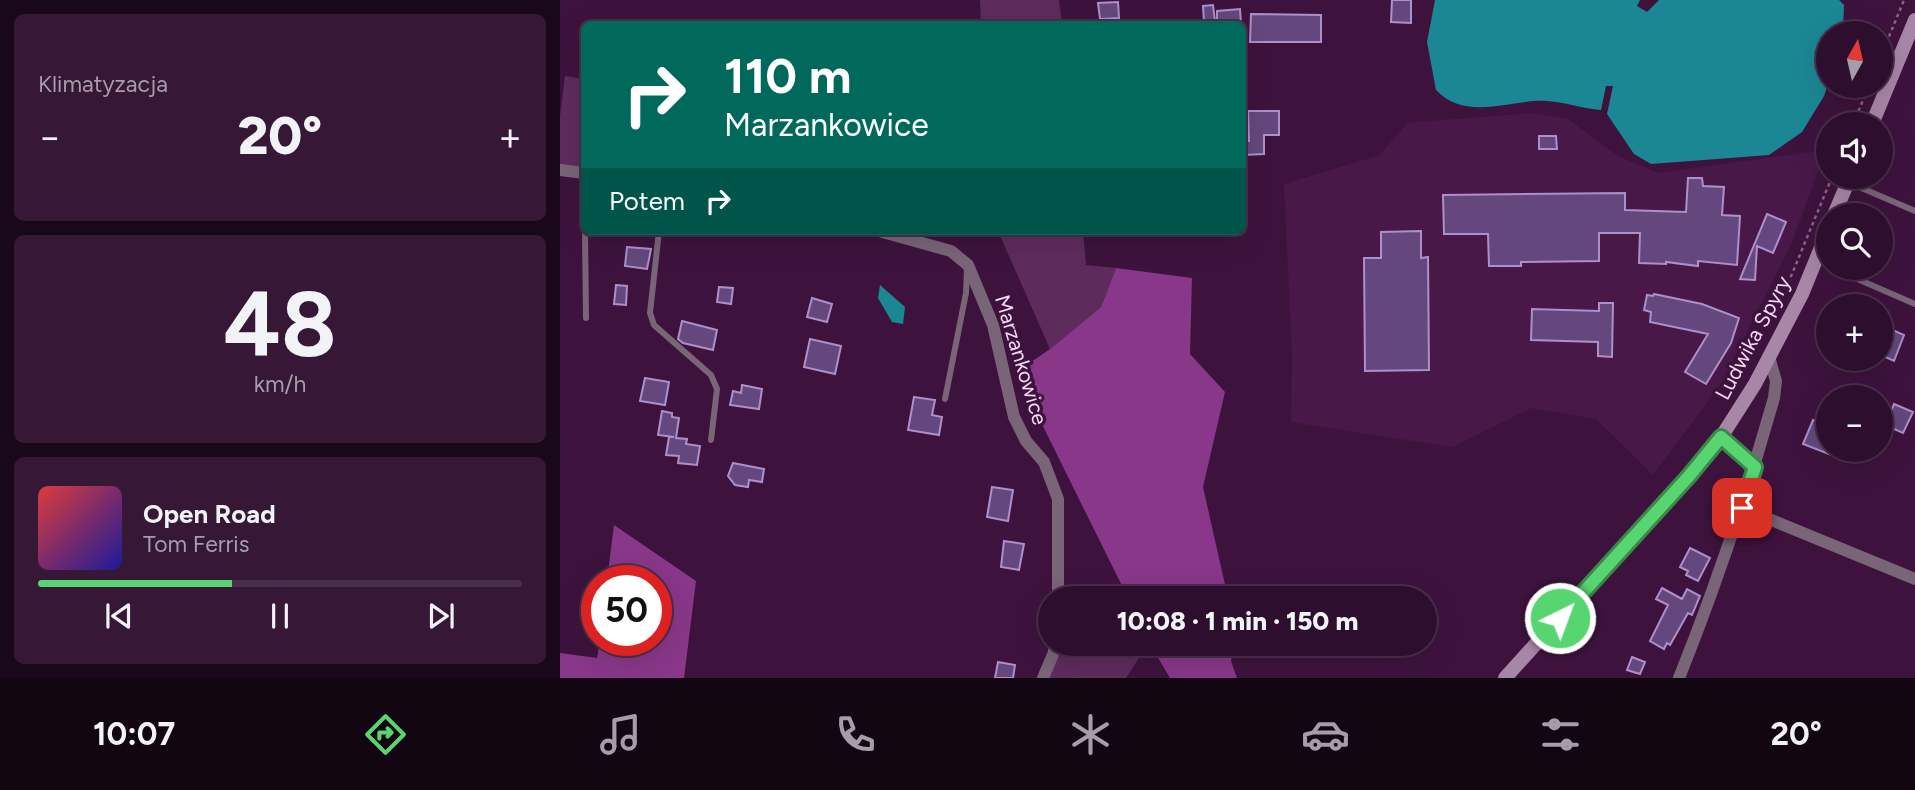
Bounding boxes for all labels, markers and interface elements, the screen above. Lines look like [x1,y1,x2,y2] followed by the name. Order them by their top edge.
[1816,21,1894,98] north arrow
[1816,21,1893,462] map controls
[724,46,852,105] text: 110 m
[609,49,700,140] icon: right
[38,70,168,98] text: Klimatyzacja
[238,105,322,167] text: 20°
[724,106,929,144] text: Marzankowice
[1816,112,1893,189] button: sound
[38,114,62,160] text: −
[498,114,522,160] text: +
[699,182,737,220] icon: right
[609,185,685,217] text: Potem
[1816,203,1893,280] button: search
[223,270,337,379] text: 48
[1710,272,1796,404] street label: Ludwika Spyry
[990,292,1053,428] street label: Marzankowice
[1816,294,1893,371] button: +
[254,370,306,398] text: km/h
[1816,385,1893,462] button: −
[1712,478,1772,538] pin
[1723,489,1761,527] icon: arrive
[143,498,276,530] text: Open Road
[143,530,249,558] text: Tom Ferris
[581,565,672,656] speed limit sign: 50
[1523,581,1597,655] position arrow
[100,597,138,635] icon: previous
[261,597,299,635] icon: pause
[422,597,460,635] icon: next
[1117,605,1358,637] text: 10:08 · 1 min · 150 m
[361,710,410,759] icon: directions
[596,710,645,759] icon: music
[831,710,880,759] icon: phone
[1066,710,1115,759] icon: climate
[1301,710,1350,759] icon: car
[1536,710,1585,759] icon: filters
[93,715,175,753] text: 10:07
[1771,715,1822,753] text: 20°

